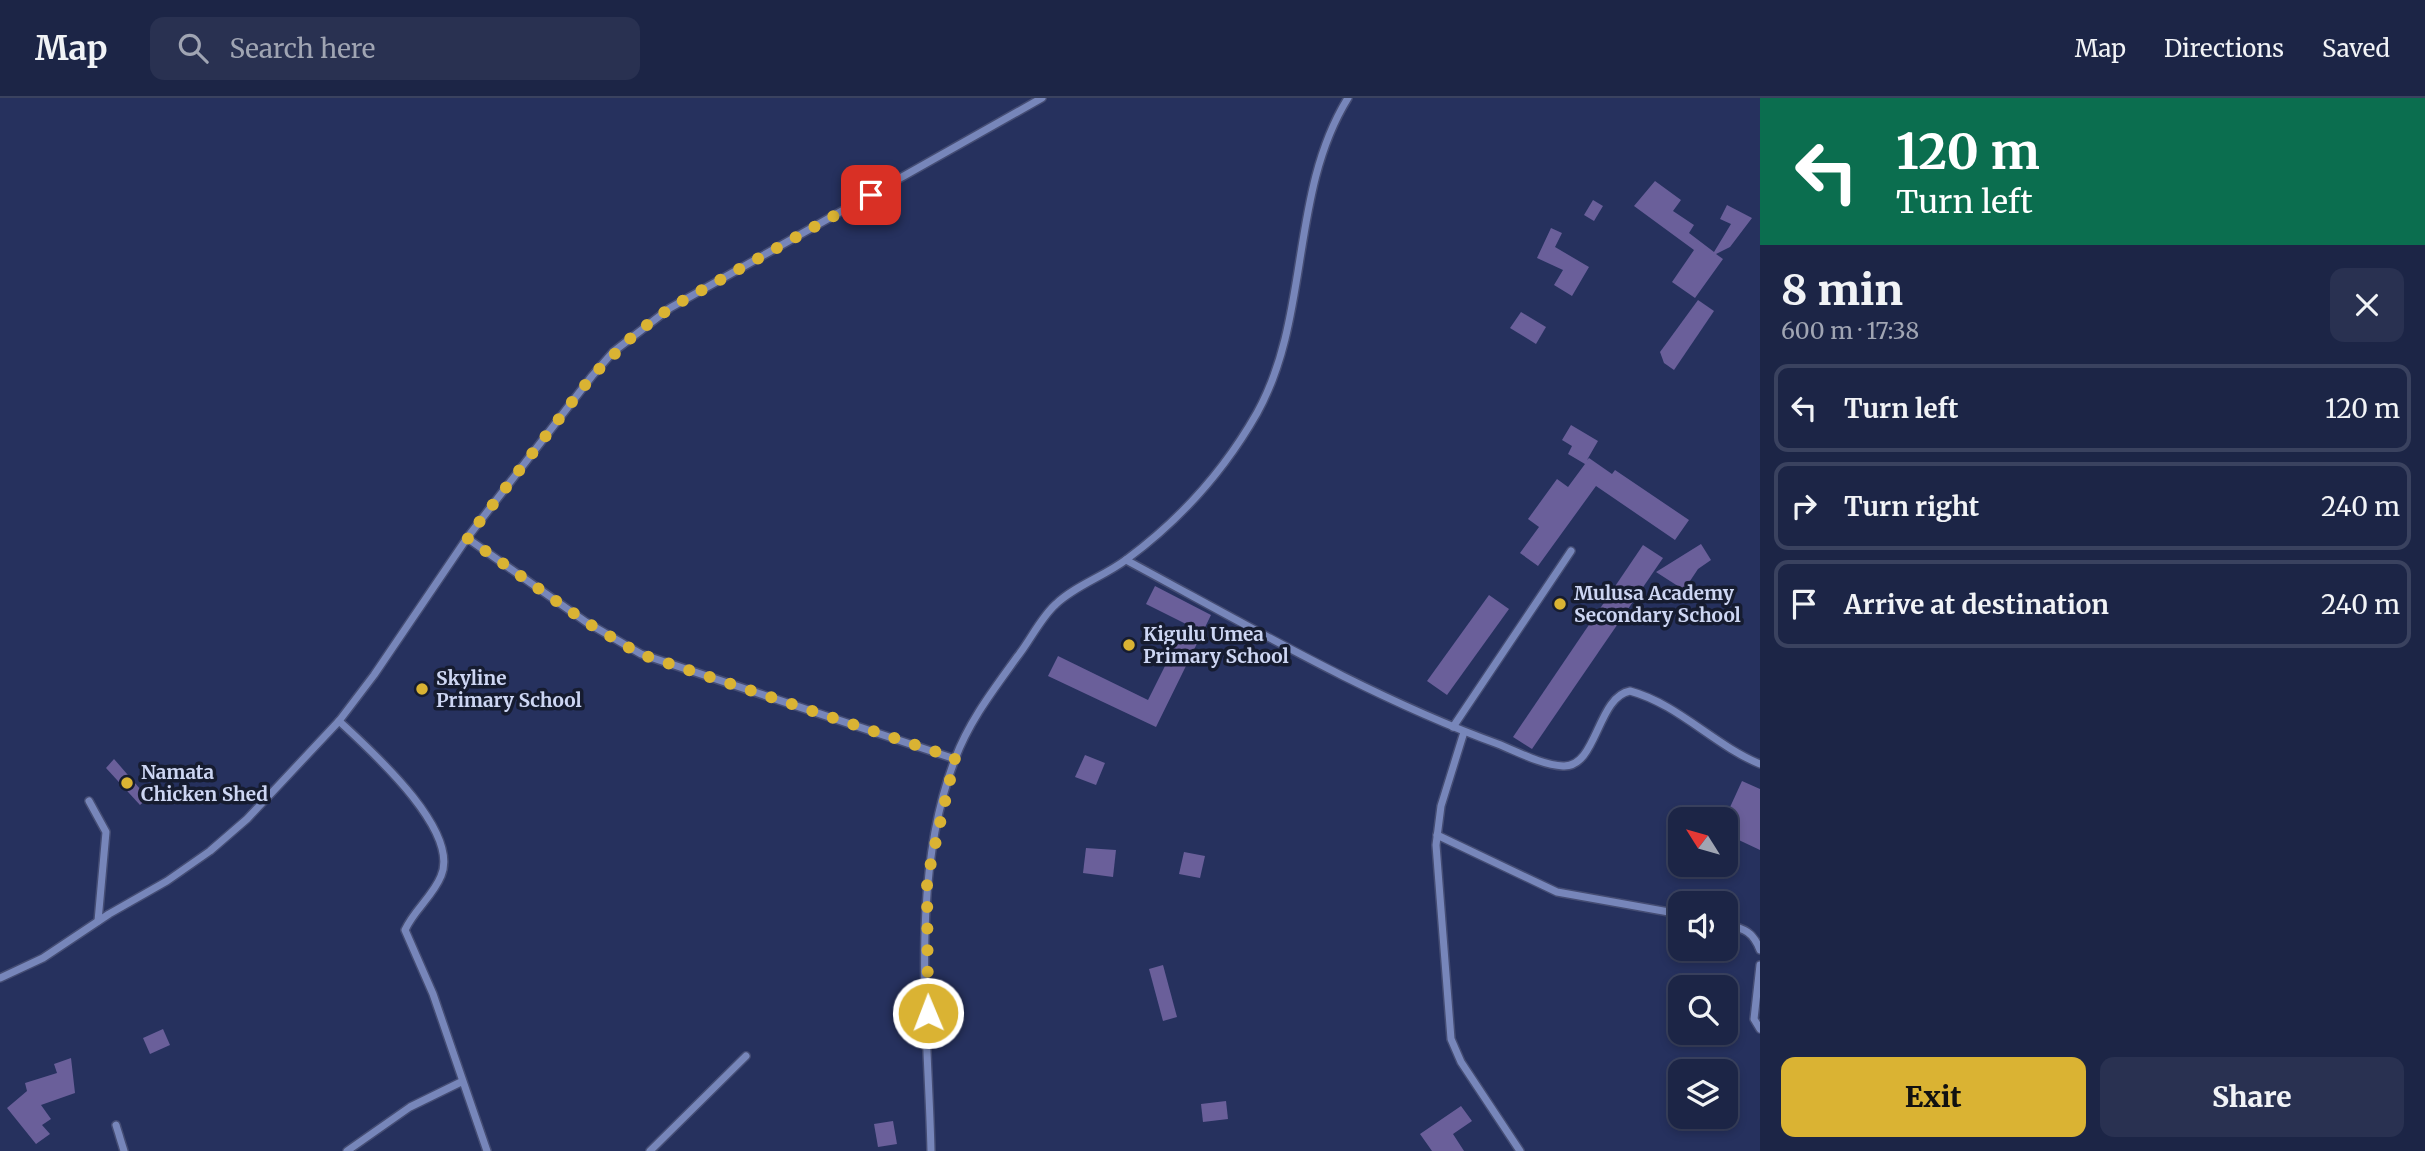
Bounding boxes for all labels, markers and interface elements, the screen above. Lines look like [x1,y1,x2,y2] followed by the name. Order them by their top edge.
[150,17,640,80] search box
[35,28,108,69] text: Map
[174,29,212,67] icon: search
[230,32,375,65] text: Search here
[2075,33,2126,64] text: Map
[2164,33,2284,64] text: Directions
[2322,33,2390,64] text: Saved
[1896,121,2040,182] text: 120 m
[1781,126,1872,217] icon: left
[841,165,901,225] pin
[852,176,890,214] icon: arrive
[1896,182,2033,222] text: Turn left
[1781,264,1903,316] text: 8 min
[2330,268,2404,342] button: close
[1781,316,1919,345] text: 600 m · 17:38
[1785,389,1823,427] icon: left
[1844,392,1958,425] text: Turn left
[2325,392,2400,425] text: 120 m
[1785,487,1823,525] icon: right
[1844,490,1979,523] text: Turn right
[2321,490,2400,523] text: 240 m
[1574,581,1741,627] place label: Mulusa Academy Secondary School
[1785,585,1823,623] icon: arrive
[1844,588,2109,621] text: Arrive at destination
[2321,588,2400,621] text: 240 m
[1552,596,1568,612] marker: Mulusa Academy Secondary School
[1143,622,1289,668] place label: Kigulu Umea Primary School
[1121,637,1137,653] marker: Kigulu Umea Primary School
[436,666,582,712] place label: Skyline Primary School
[414,681,430,697] marker: Skyline Primary School
[141,760,268,806] place label: Namata Chicken Shed
[119,775,135,791] marker: Namata Chicken Shed
[1668,807,1738,877] north arrow
[1668,807,1738,1129] map controls
[1668,891,1738,961] button: sound
[1668,975,1738,1045] button: search
[891,976,965,1050] position arrow
[1781,1057,2086,1137] button: Exit
[2100,1057,2404,1137] button: Share
[1668,1059,1738,1129] button: layers

